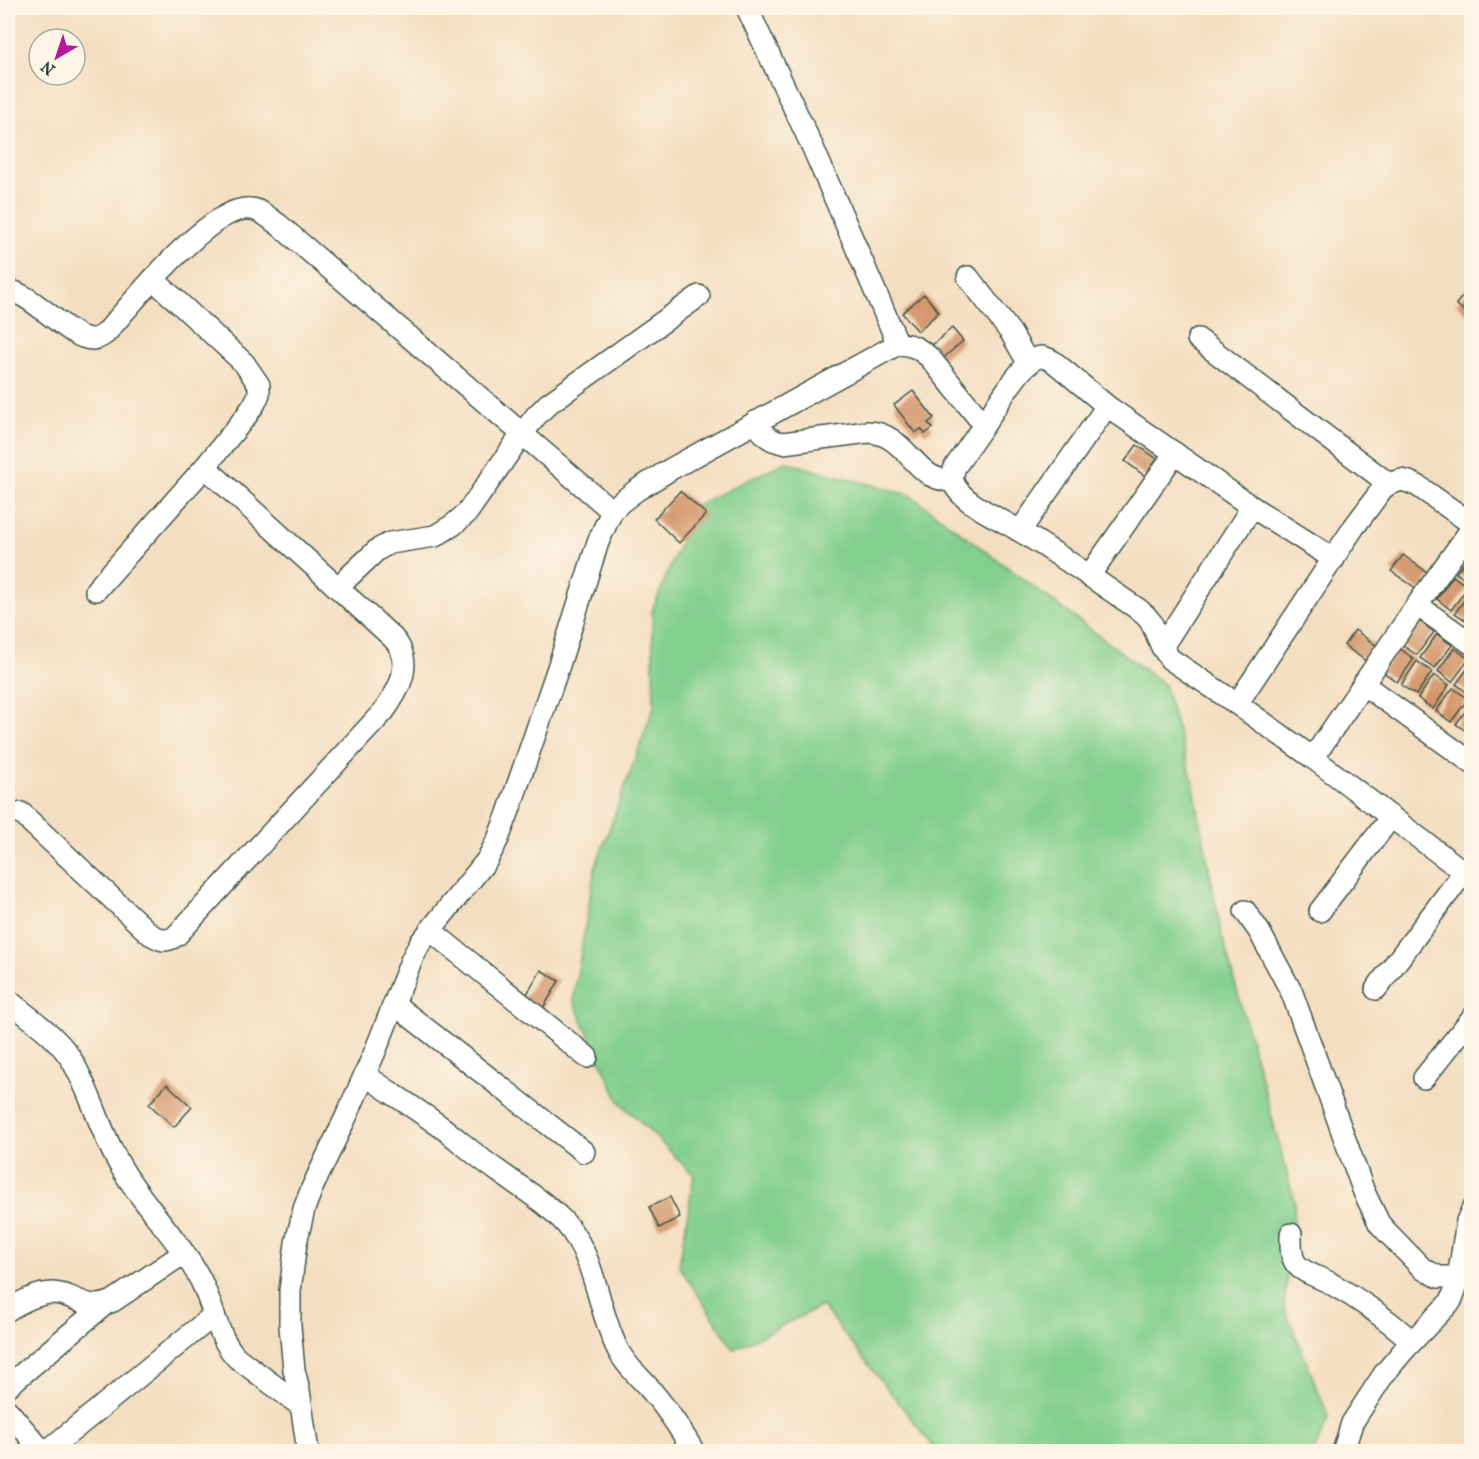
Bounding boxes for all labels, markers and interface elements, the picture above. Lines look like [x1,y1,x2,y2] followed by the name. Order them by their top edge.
[27,27,87,87] north arrow
[37,57,59,79] text: N

